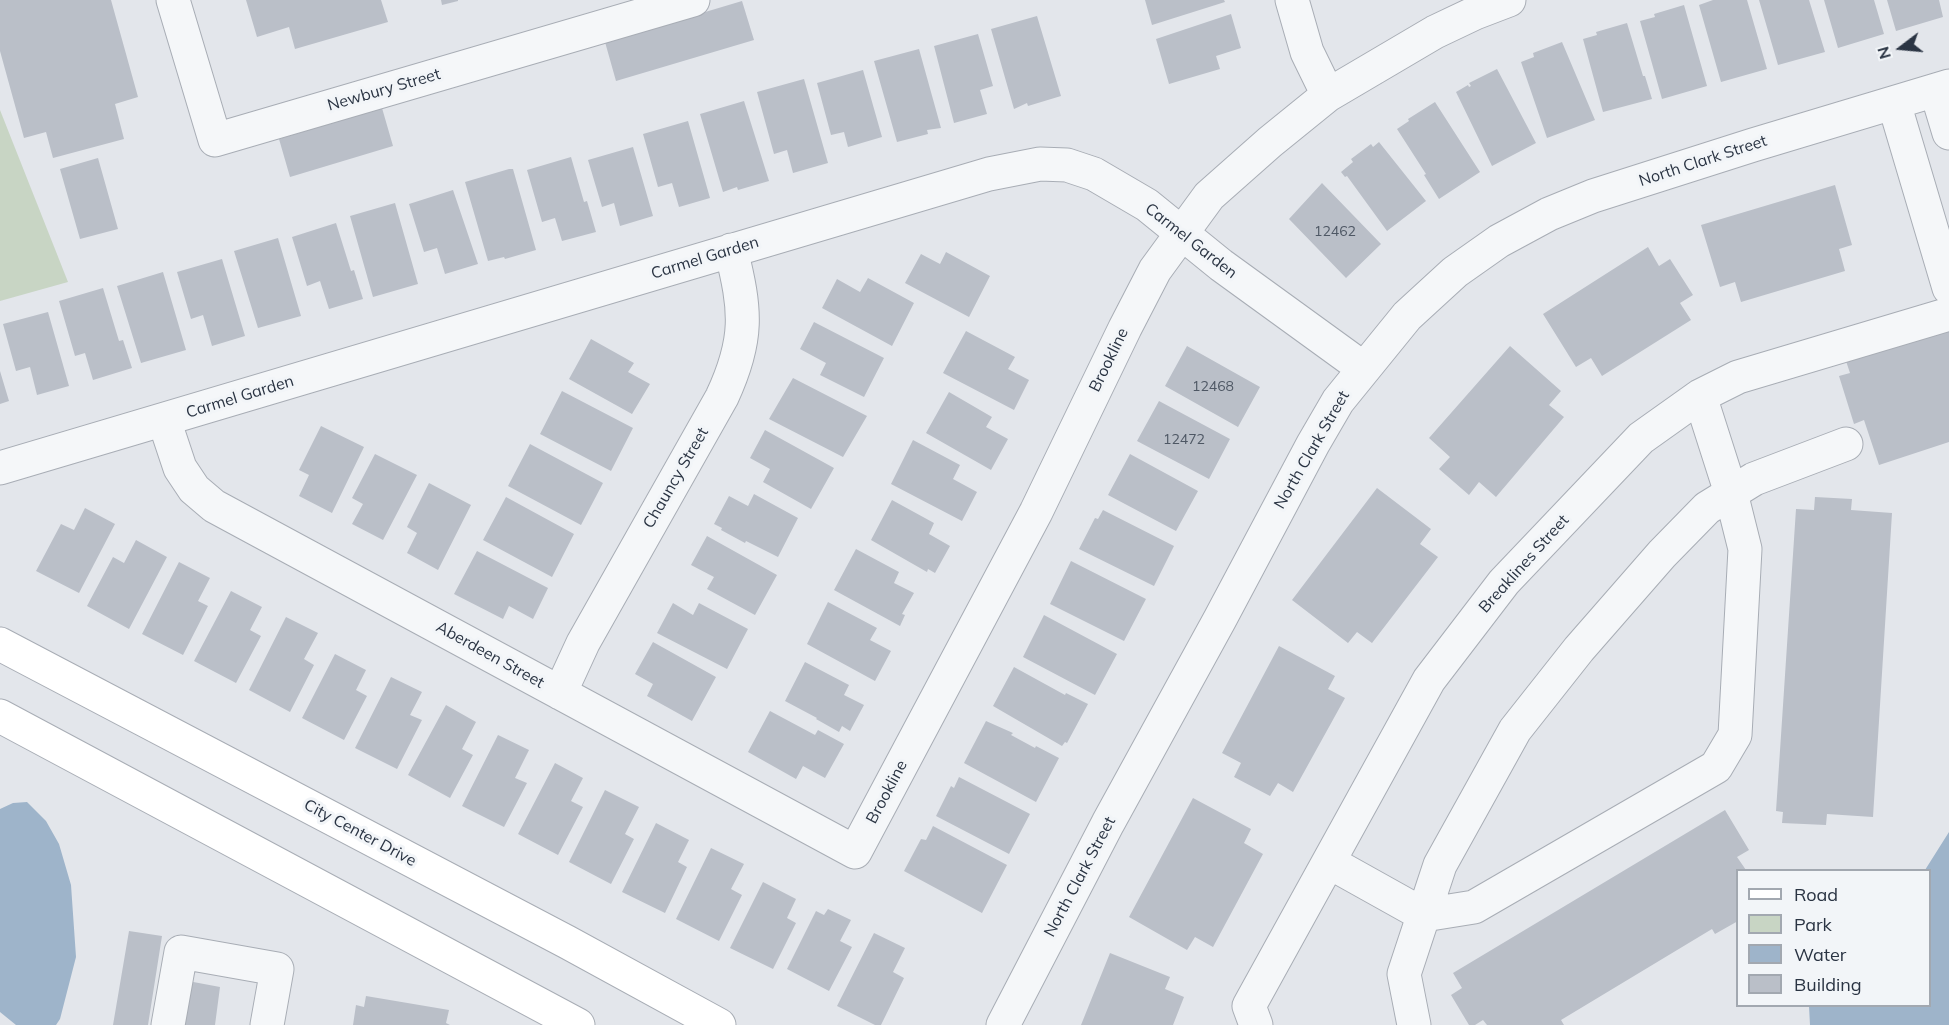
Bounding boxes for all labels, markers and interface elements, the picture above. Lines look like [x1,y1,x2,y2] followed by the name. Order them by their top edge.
[1871,18,1931,78] north arrow
[1872,44,1895,62] text: N
[325,65,443,115] street label: Newbury Street
[1637,131,1769,191] street label: North Clark Street
[1141,199,1241,283] street label: Carmel Garden
[1314,224,1356,240] house number: 12462
[649,233,761,283] street label: Carmel Garden
[1085,325,1133,395] street label: Brookline
[184,372,296,422] street label: Carmel Garden
[1192,379,1234,395] house number: 12468
[1270,387,1354,513] street label: North Clark Street
[639,424,713,532] street label: Chauncy Street
[1163,432,1205,448] house number: 12472
[1475,511,1573,617] street label: Breaklines Street
[433,617,547,693] street label: Aberdeen Street
[862,757,912,827] street label: Brookline
[301,795,419,871] street label: City Center Drive
[1040,814,1120,940] street label: North Clark Street
[1736,869,1931,1007] legend
[1794,883,1838,906] text: Road
[1794,913,1832,936] text: Park
[1794,943,1846,966] text: Water
[1794,973,1862,996] text: Building

